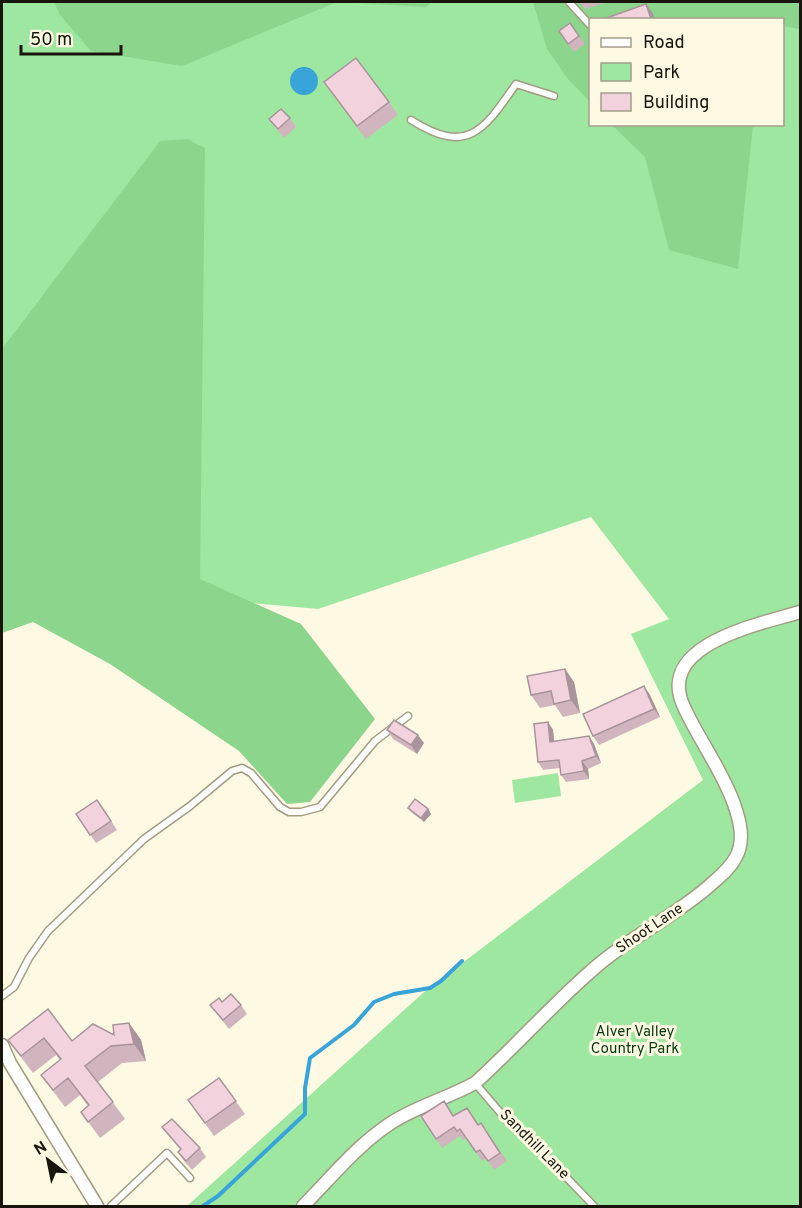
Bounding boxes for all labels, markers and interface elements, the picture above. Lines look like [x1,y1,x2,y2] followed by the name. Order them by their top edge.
[21,18,122,56] scale bar
[589,18,784,126] legend
[30,29,72,52] text: 50 m
[643,32,685,55] text: Road
[643,62,680,85] text: Park
[643,92,709,115] text: Building
[613,900,687,958] street label: Shoot Lane
[591,1023,679,1059] park label: Alver Valley Country Park
[495,1106,573,1184] street label: Sandhill Lane
[18,1130,78,1190] north arrow
[31,1137,51,1161] text: N

